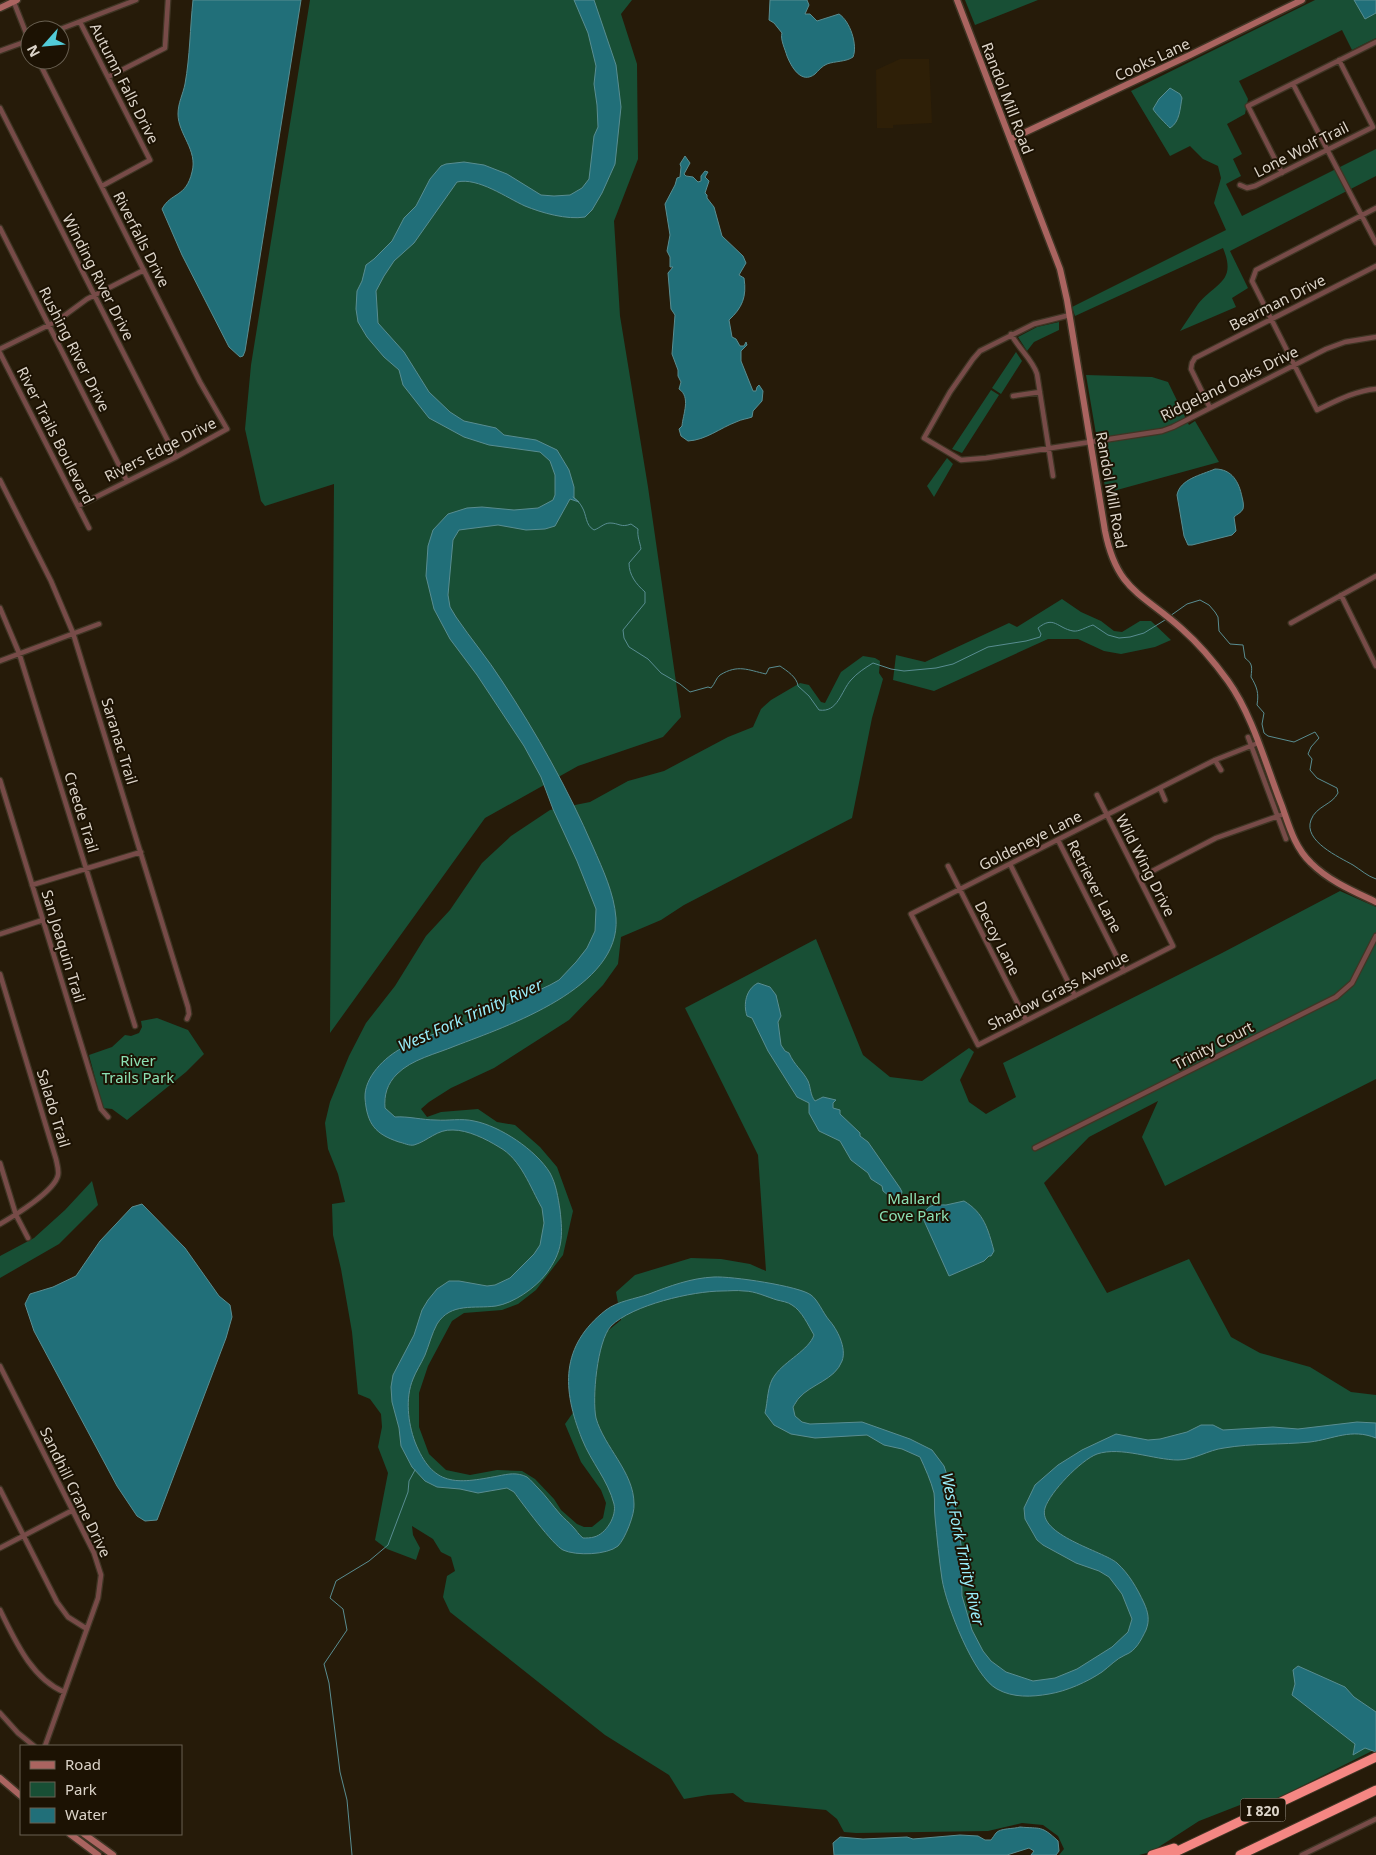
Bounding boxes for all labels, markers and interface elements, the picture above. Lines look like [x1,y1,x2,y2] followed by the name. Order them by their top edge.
[86,19,164,147] street label: Autumn Falls Drive
[20,20,70,70] north arrow
[1111,33,1193,85] street label: Cooks Lane
[977,39,1039,157] street label: Randol Mill Road
[22,42,44,61] text: N
[1250,117,1352,181] street label: Lone Wolf Trail
[109,188,175,290] street label: Riverfalls Drive
[59,211,139,343] street label: Winding River Drive
[1225,269,1329,335] street label: Bearman Drive
[35,283,115,415] street label: Rushing River Drive
[1157,341,1301,425] street label: Ridgeland Oaks Drive
[13,363,99,507] street label: River Trails Boulevard
[101,412,219,486] street label: Rivers Edge Drive
[1092,430,1132,550] street label: Randol Mill Road
[97,695,143,787] street label: Saranac Trail
[60,769,104,855] street label: Creede Trail
[975,805,1085,875] street label: Goldeneye Lane
[1112,811,1180,919] street label: Wild Wing Drive
[1063,836,1127,936] street label: Retriever Lane
[37,887,91,1005] street label: San Joaquin Trail
[971,897,1025,979] street label: Decoy Lane
[984,946,1132,1034] street label: Shadow Grass Avenue
[394,973,546,1057] water label: West Fork Trinity River
[1170,1016,1257,1074] street label: Trinity Court
[102,1050,174,1087] park label: River Trails Park
[33,1066,75,1150] street label: Salado Trail
[879,1188,949,1225] park label: Mallard Cove Park
[36,1424,116,1560] street label: Sandhill Crane Drive
[936,1470,990,1628] water label: West Fork Trinity River
[20,1745,182,1835] legend
[65,1754,101,1774] text: Road
[65,1779,97,1799] text: Park
[1240,1798,1286,1822] road number: I 820
[65,1804,107,1824] text: Water

